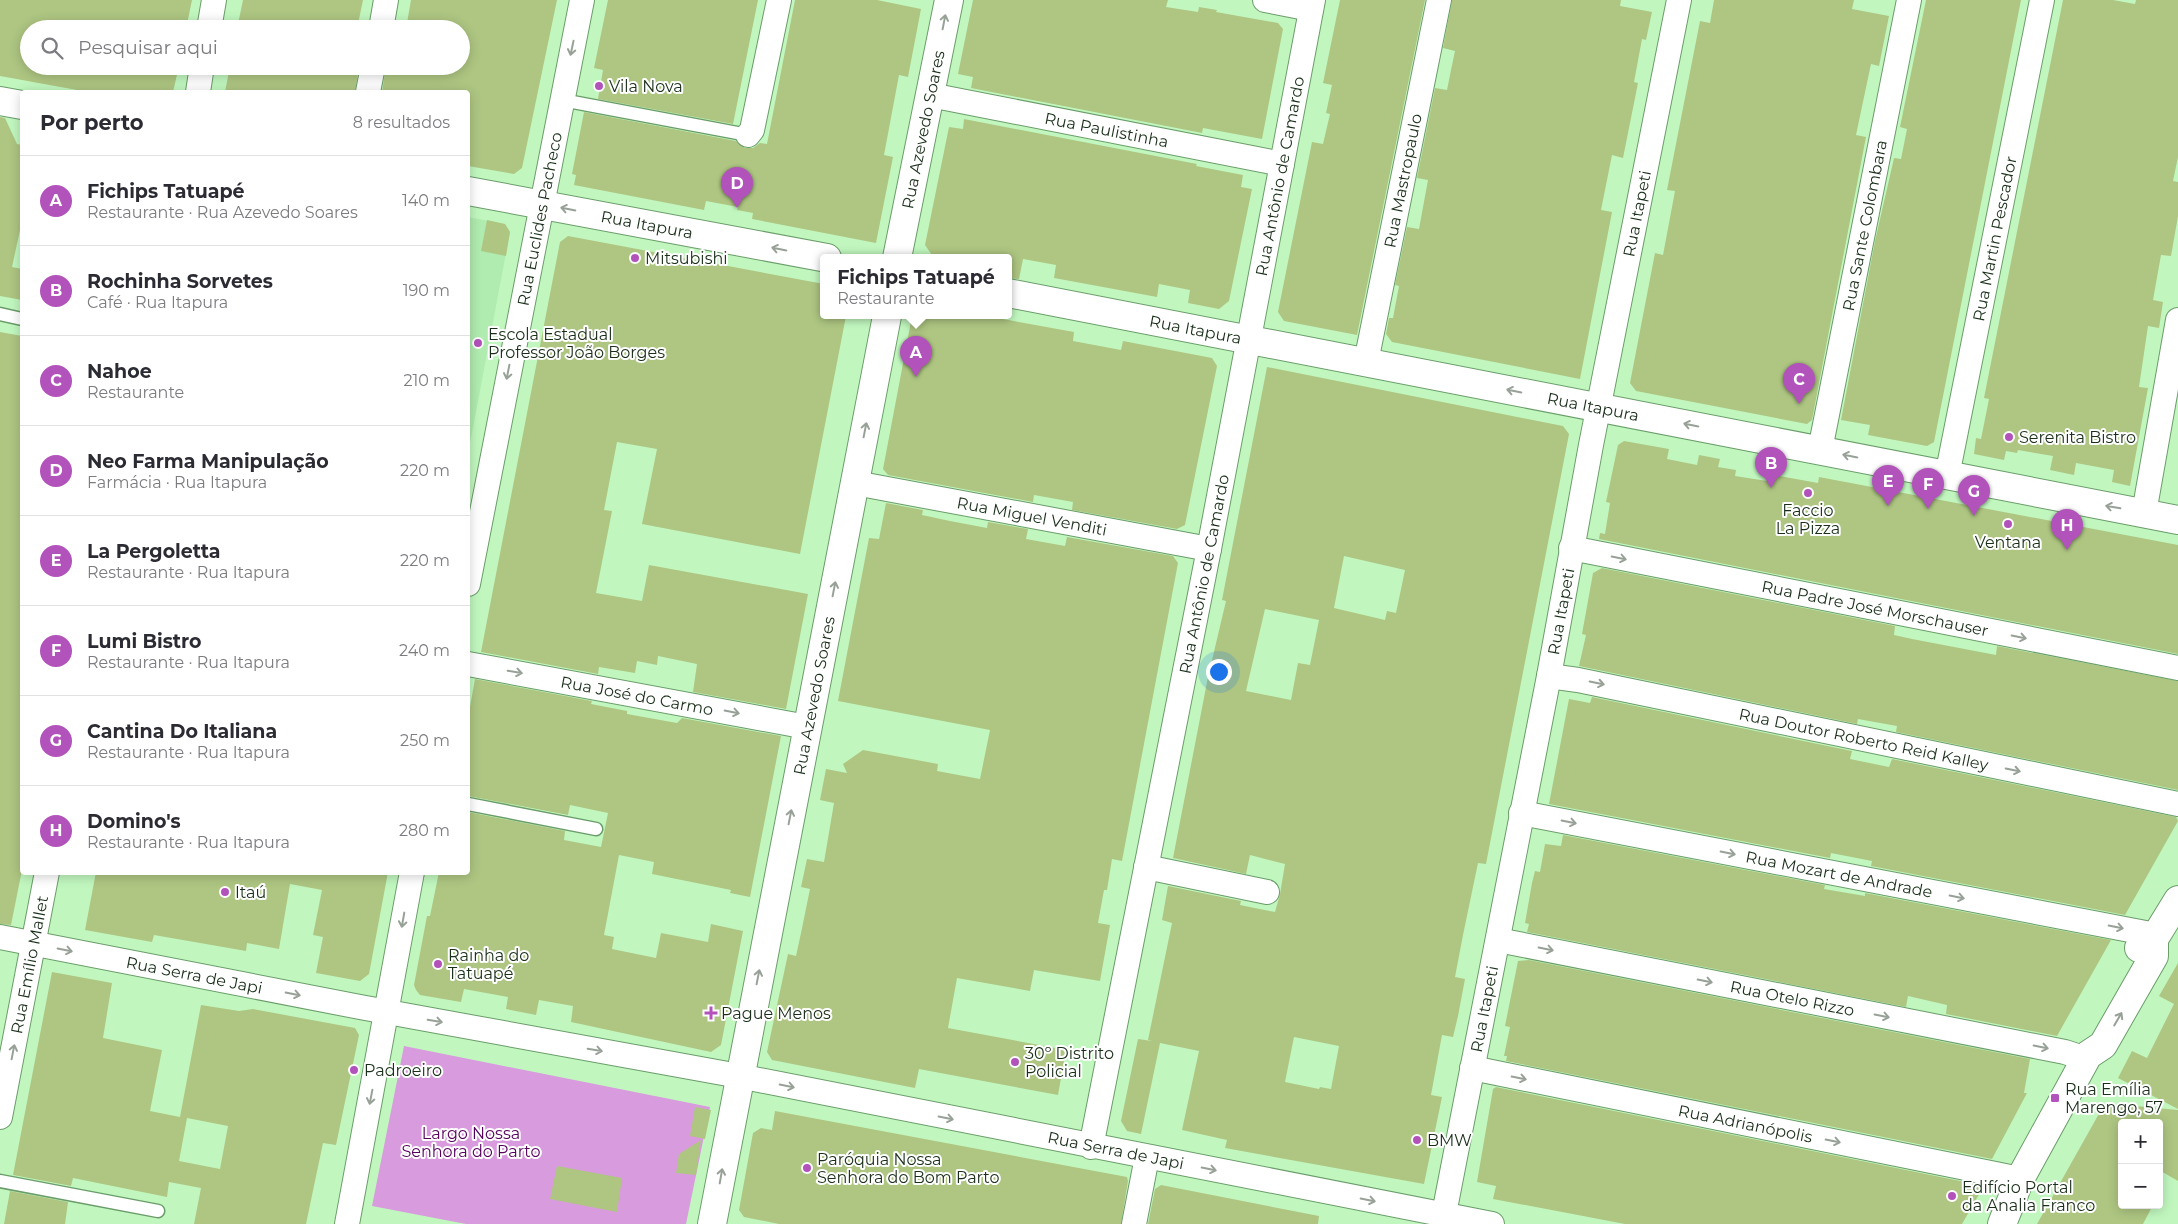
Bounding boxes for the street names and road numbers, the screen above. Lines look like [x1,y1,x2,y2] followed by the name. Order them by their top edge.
[898,48,948,210] street label: Rua Azevedo Soares
[1251,75,1308,278] street label: Rua Antônio de Camardo
[1043,108,1170,151] street label: Rua Paulistinha
[1380,112,1425,250] street label: Rua Mastropaulo
[513,130,565,307] street label: Rua Euclides Pacheco
[1838,138,1891,313] street label: Rua Sante Colombara
[1969,155,2020,323] street label: Rua Martin Pescador
[1619,169,1655,259] street label: Rua Itapeti
[599,206,695,242] street label: Rua Itapura
[1148,311,1243,348] street label: Rua Itapura
[1545,388,1641,425] street label: Rua Itapura
[1175,473,1232,675] street label: Rua Antônio de Camardo
[955,493,1108,539] street label: Rua Miguel Venditi
[1544,567,1578,656] street label: Rua Itapeti
[1760,576,1990,640] street label: Rua Padre José Morschauser
[789,615,838,777] street label: Rua Azevedo Soares
[559,672,715,719] street label: Rua José do Carmo
[1737,704,1990,774] street label: Rua Doutor Roberto Reid Kalley
[1744,847,1934,901] street label: Rua Mozart de Andrade
[7,894,52,1036] street label: Rua Emílio Mallet
[125,952,264,997] street label: Rua Serra de Japi
[1466,964,1502,1054] street label: Rua Itapeti
[1729,977,1856,1020] street label: Rua Otelo Rizzo
[1677,1101,1814,1146] street label: Rua Adrianópolis
[1046,1127,1186,1173] street label: Rua Serra de Japi

